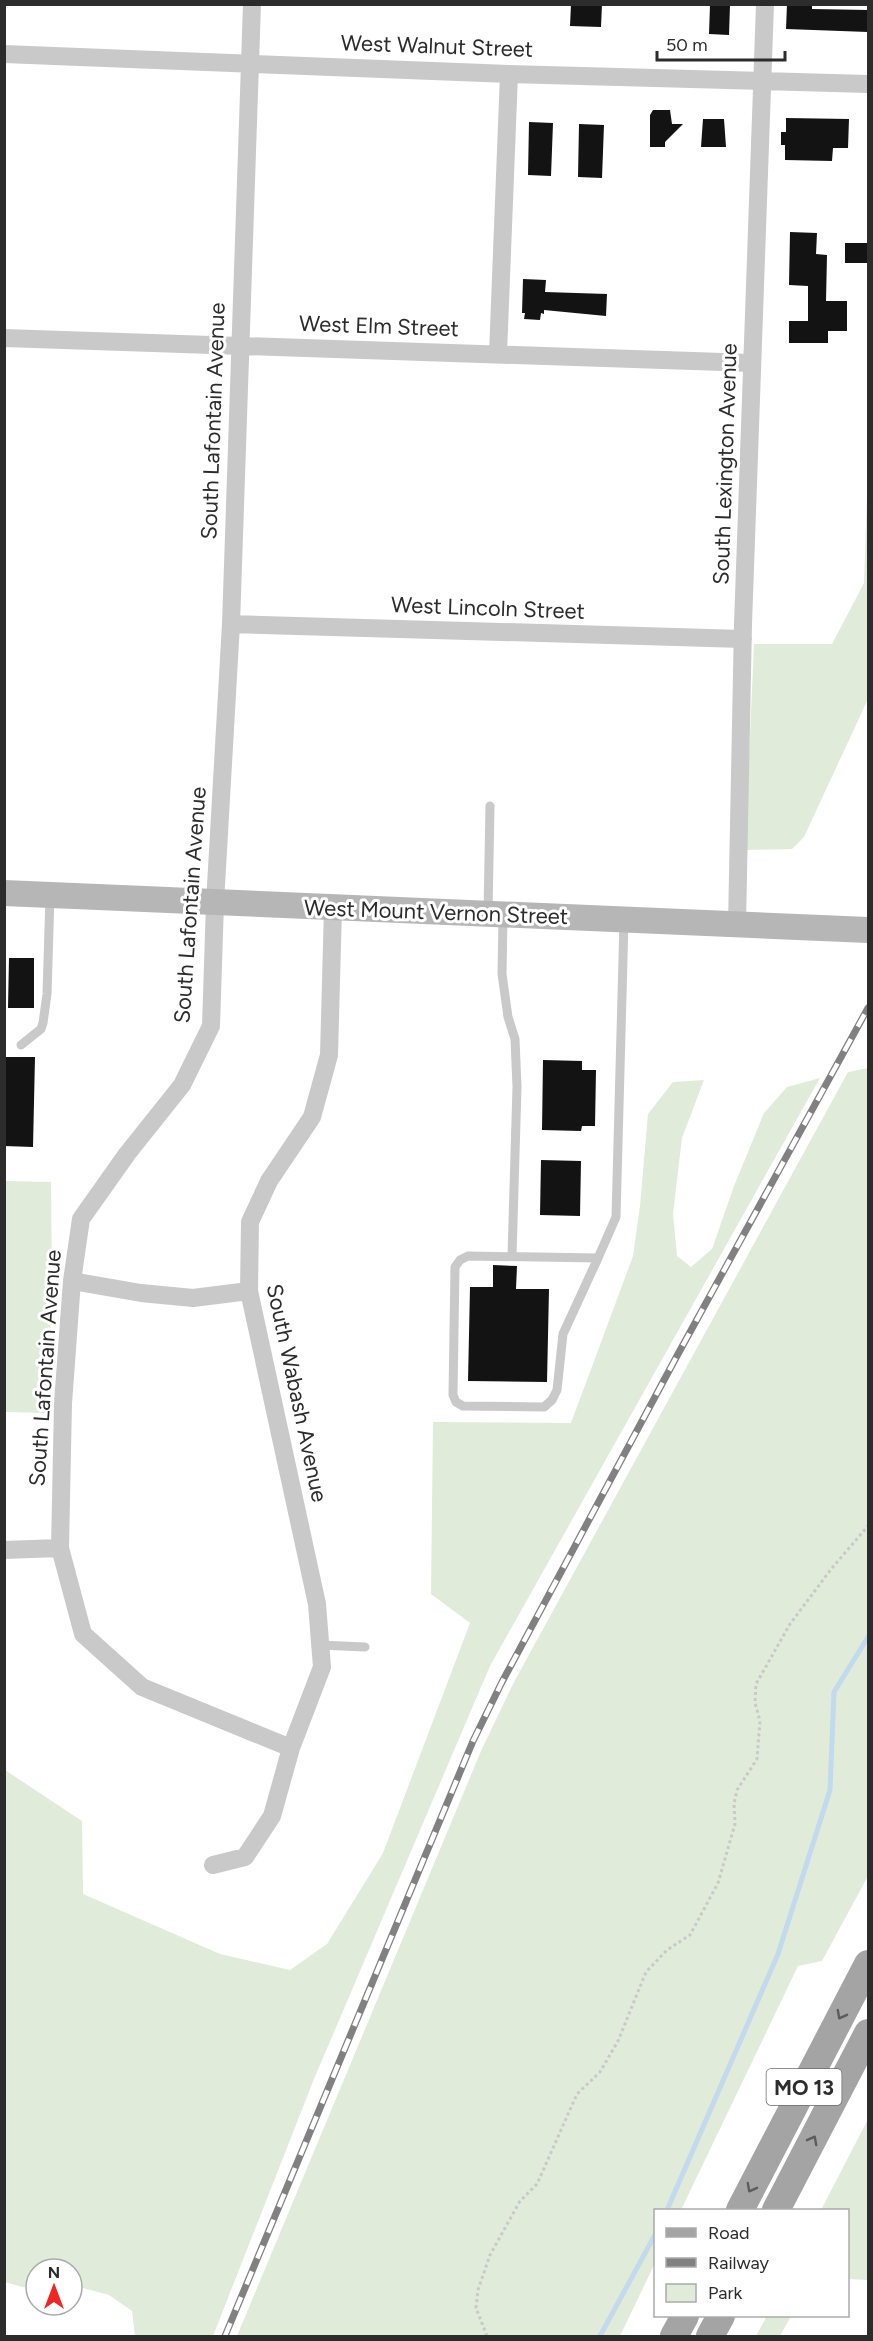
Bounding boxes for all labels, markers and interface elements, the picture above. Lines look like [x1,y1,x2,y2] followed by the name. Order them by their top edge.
[657,24,784,62] scale bar
[340,29,534,63] street label: West Walnut Street
[666,34,708,56] text: 50 m
[195,302,231,540] street label: South Lafontain Avenue
[299,310,459,342] street label: West Elm Street
[707,343,743,585] street label: South Lexington Avenue
[391,591,585,625] street label: West Lincoln Street
[168,786,212,1024] street label: South Lafontain Avenue
[304,894,568,930] street label: West Mount Vernon Street
[23,1249,67,1487] street label: South Lafontain Avenue
[261,1281,333,1505] street label: South Wabash Avenue
[837,2009,849,2020] one-way arrow
[766,2069,842,2105] road number: MO 13
[806,2136,817,2146] one-way arrow
[747,2182,758,2193] one-way arrow
[654,2209,849,2317] legend
[708,2222,749,2244] text: Road
[708,2252,770,2274] text: Railway
[24,2257,84,2317] north arrow
[48,2263,60,2282] text: N
[708,2282,743,2304] text: Park

